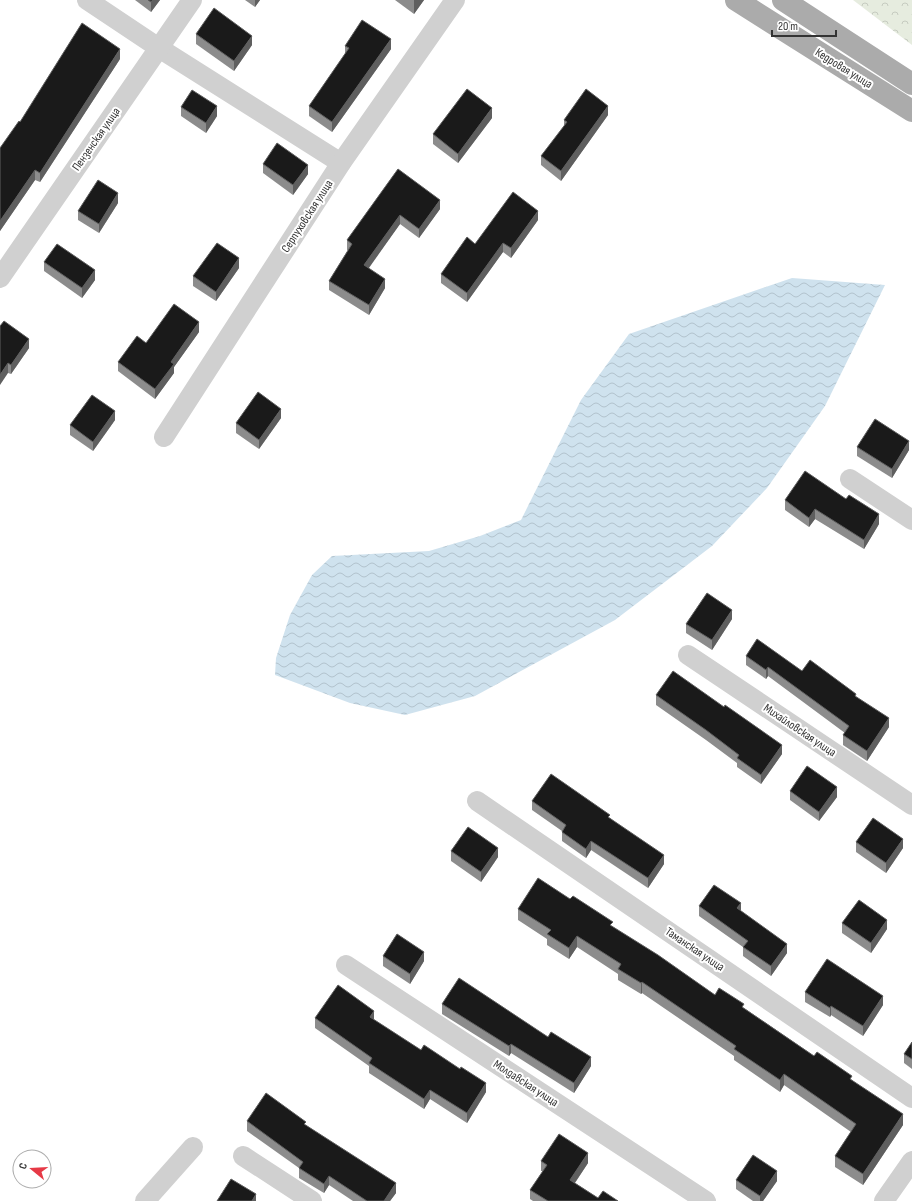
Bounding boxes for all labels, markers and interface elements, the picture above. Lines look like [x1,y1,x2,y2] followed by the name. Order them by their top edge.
[772,12,836,38] scale bar
[778,19,798,34] text: 20 m
[812,45,875,92] street label: Кедровая улица
[69,104,124,174] street label: Пензенская улица
[278,177,337,255] street label: Серпуховская улица
[761,701,839,760] street label: Михайловская улица
[662,924,727,975] street label: Таманская улица
[490,1057,562,1110] street label: Молдавская улица
[12,1149,52,1189] north arrow
[16,1161,30,1171] text: С

